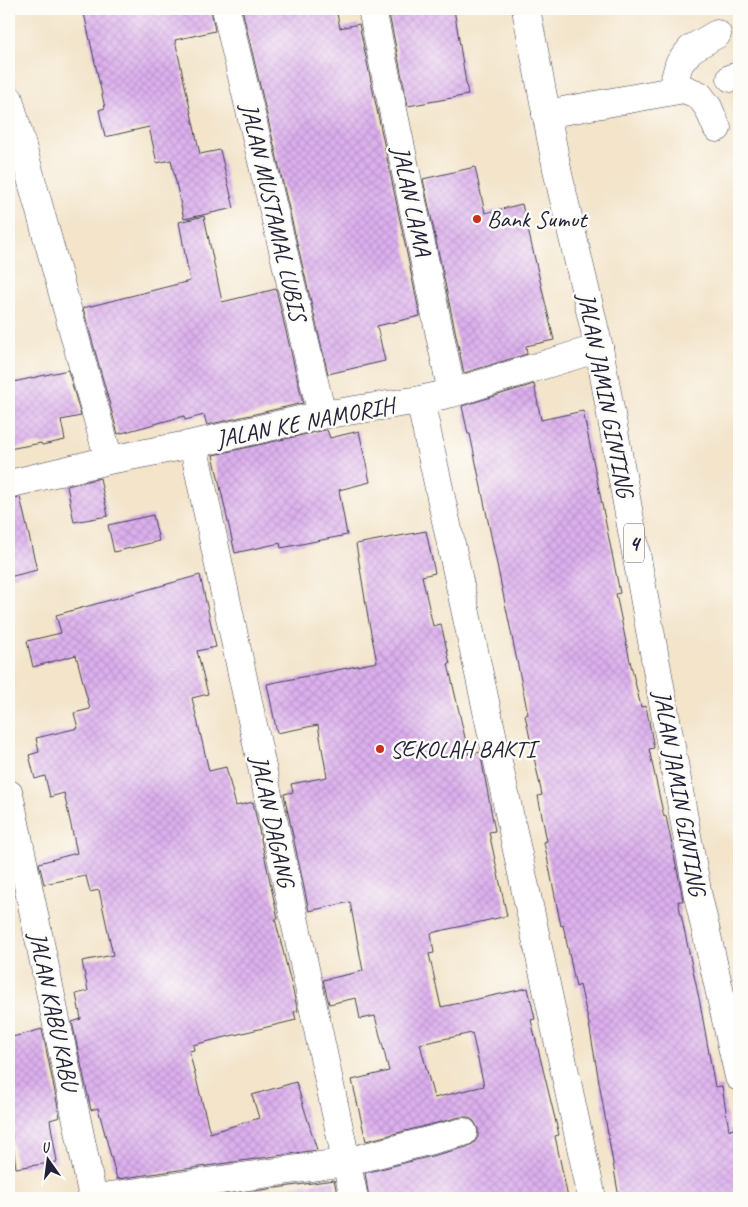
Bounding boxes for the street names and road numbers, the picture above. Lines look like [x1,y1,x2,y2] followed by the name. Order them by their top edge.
[234,99,314,327] street label: JALAN MUSTAMAL LUBIS
[386,143,438,259] street label: JALAN LAMA
[571,289,641,502] street label: JALAN JAMIN GINTING
[212,389,400,454] street label: JALAN KE NAMORIH
[624,524,644,562] road number: 4
[647,687,713,900] street label: JALAN JAMIN GINTING
[244,752,302,892] street label: JALAN DAGANG
[22,928,86,1096] street label: JALAN KABU KABU

